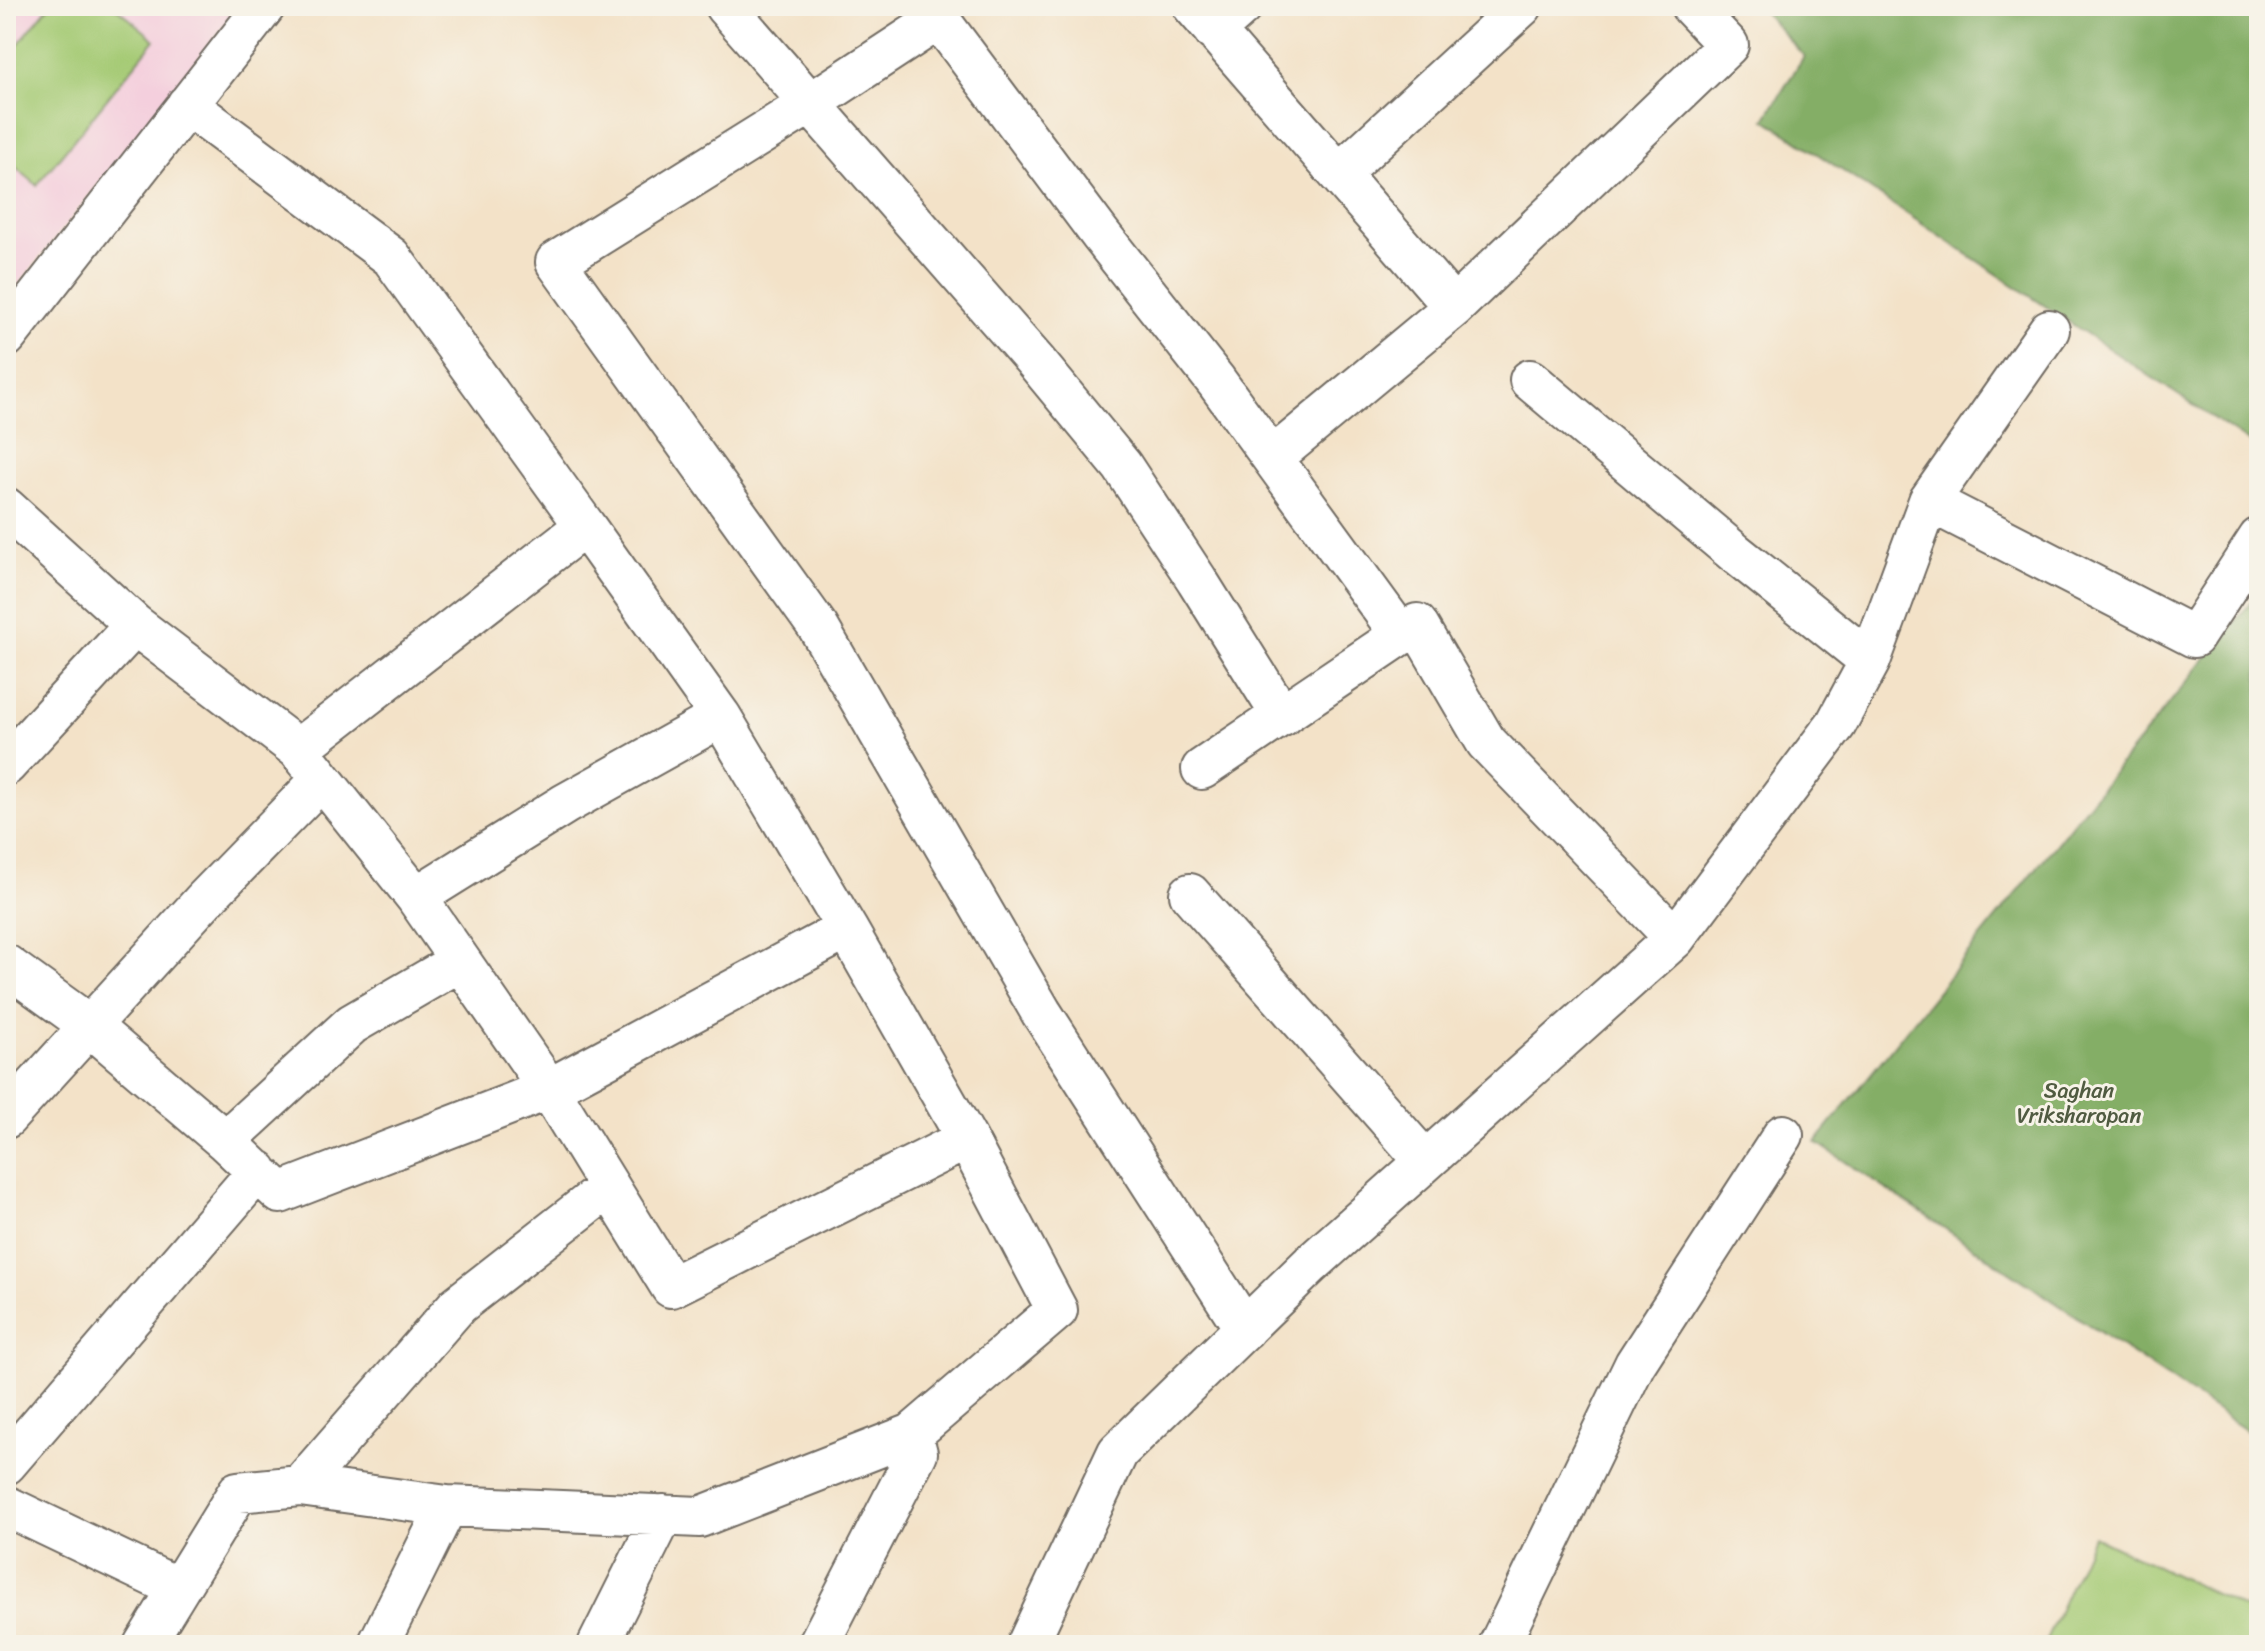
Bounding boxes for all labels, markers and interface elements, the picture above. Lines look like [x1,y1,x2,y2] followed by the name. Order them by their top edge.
[2017,1071,2141,1135] park label: Saghan Vriksharopan

